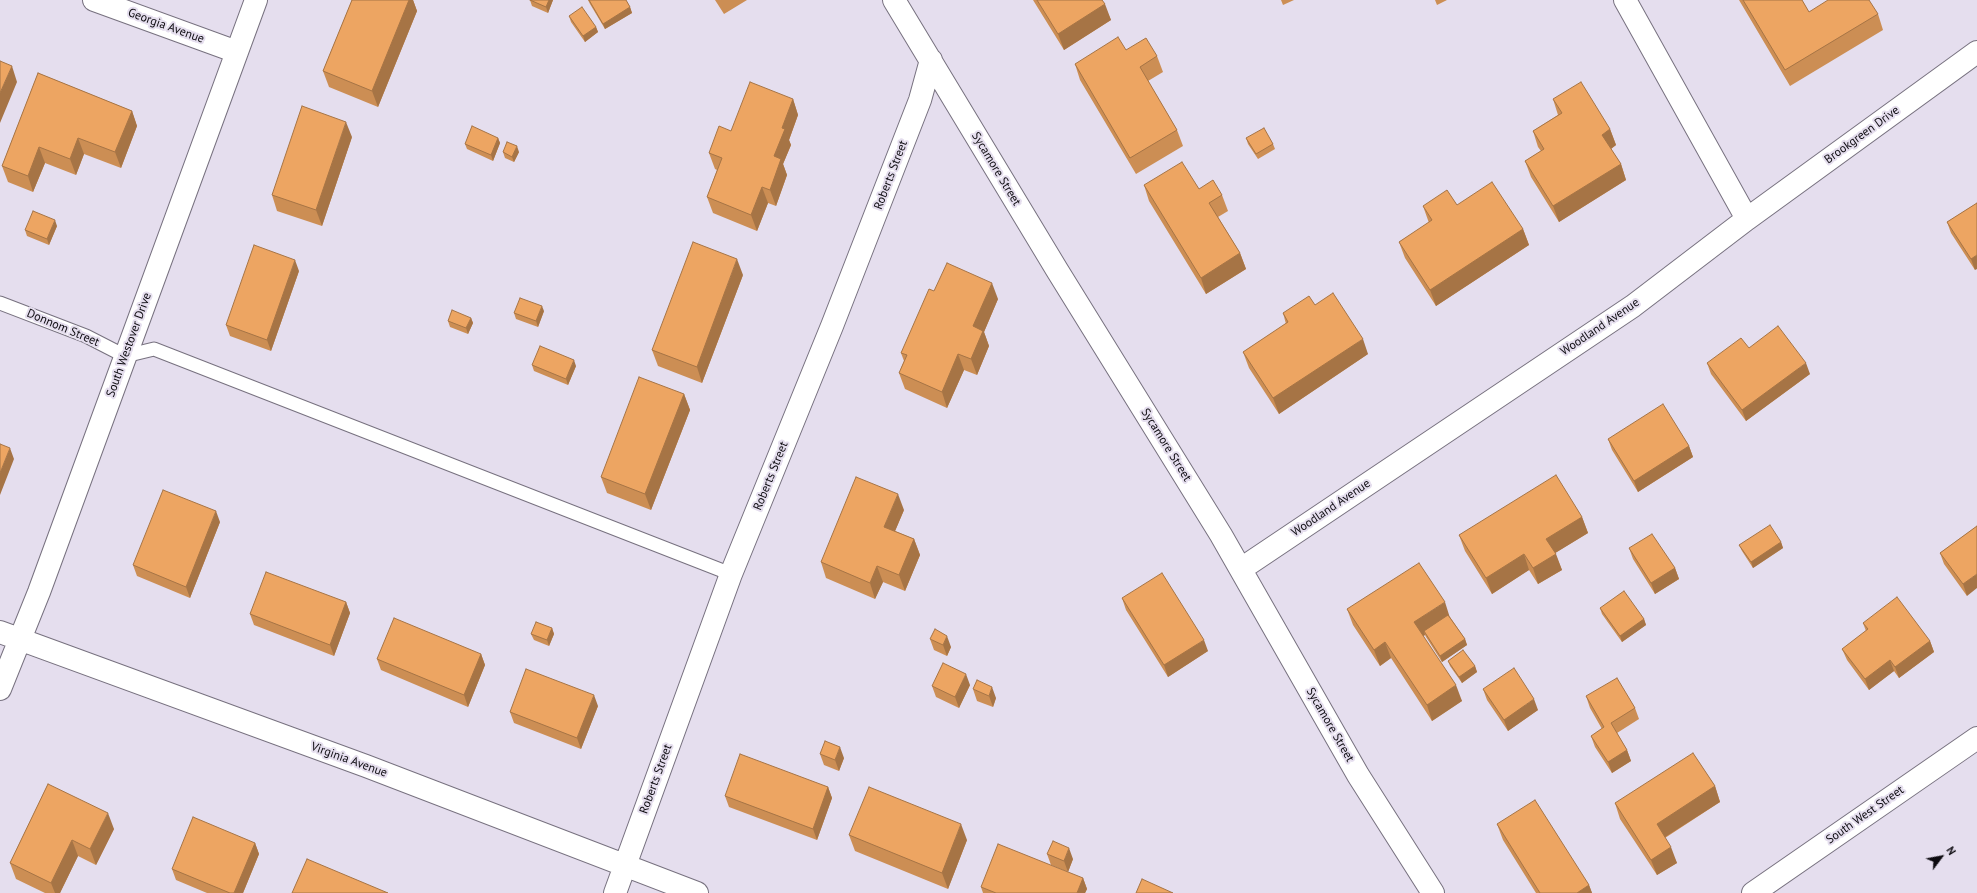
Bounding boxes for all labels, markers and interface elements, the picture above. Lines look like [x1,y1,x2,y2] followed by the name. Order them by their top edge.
[126,6,206,46] street label: Georgia Avenue
[1822,103,1902,167] street label: Brookgreen Drive
[968,130,1024,208] street label: Sycamore Street
[871,138,911,212] street label: Roberts Street
[103,291,155,399] street label: South Westover Drive
[1558,295,1642,359] street label: Woodland Avenue
[25,306,101,350] street label: Donnom Street
[1138,406,1194,484] street label: Sycamore Street
[751,439,791,513] street label: Roberts Street
[1289,476,1373,540] street label: Woodland Avenue
[1303,685,1357,765] street label: Sycamore Street
[309,740,389,780] street label: Virginia Avenue
[637,742,675,816] street label: Roberts Street
[1823,783,1907,847] street label: South West Street
[1921,837,1961,877] north arrow
[1943,844,1959,857] text: N

